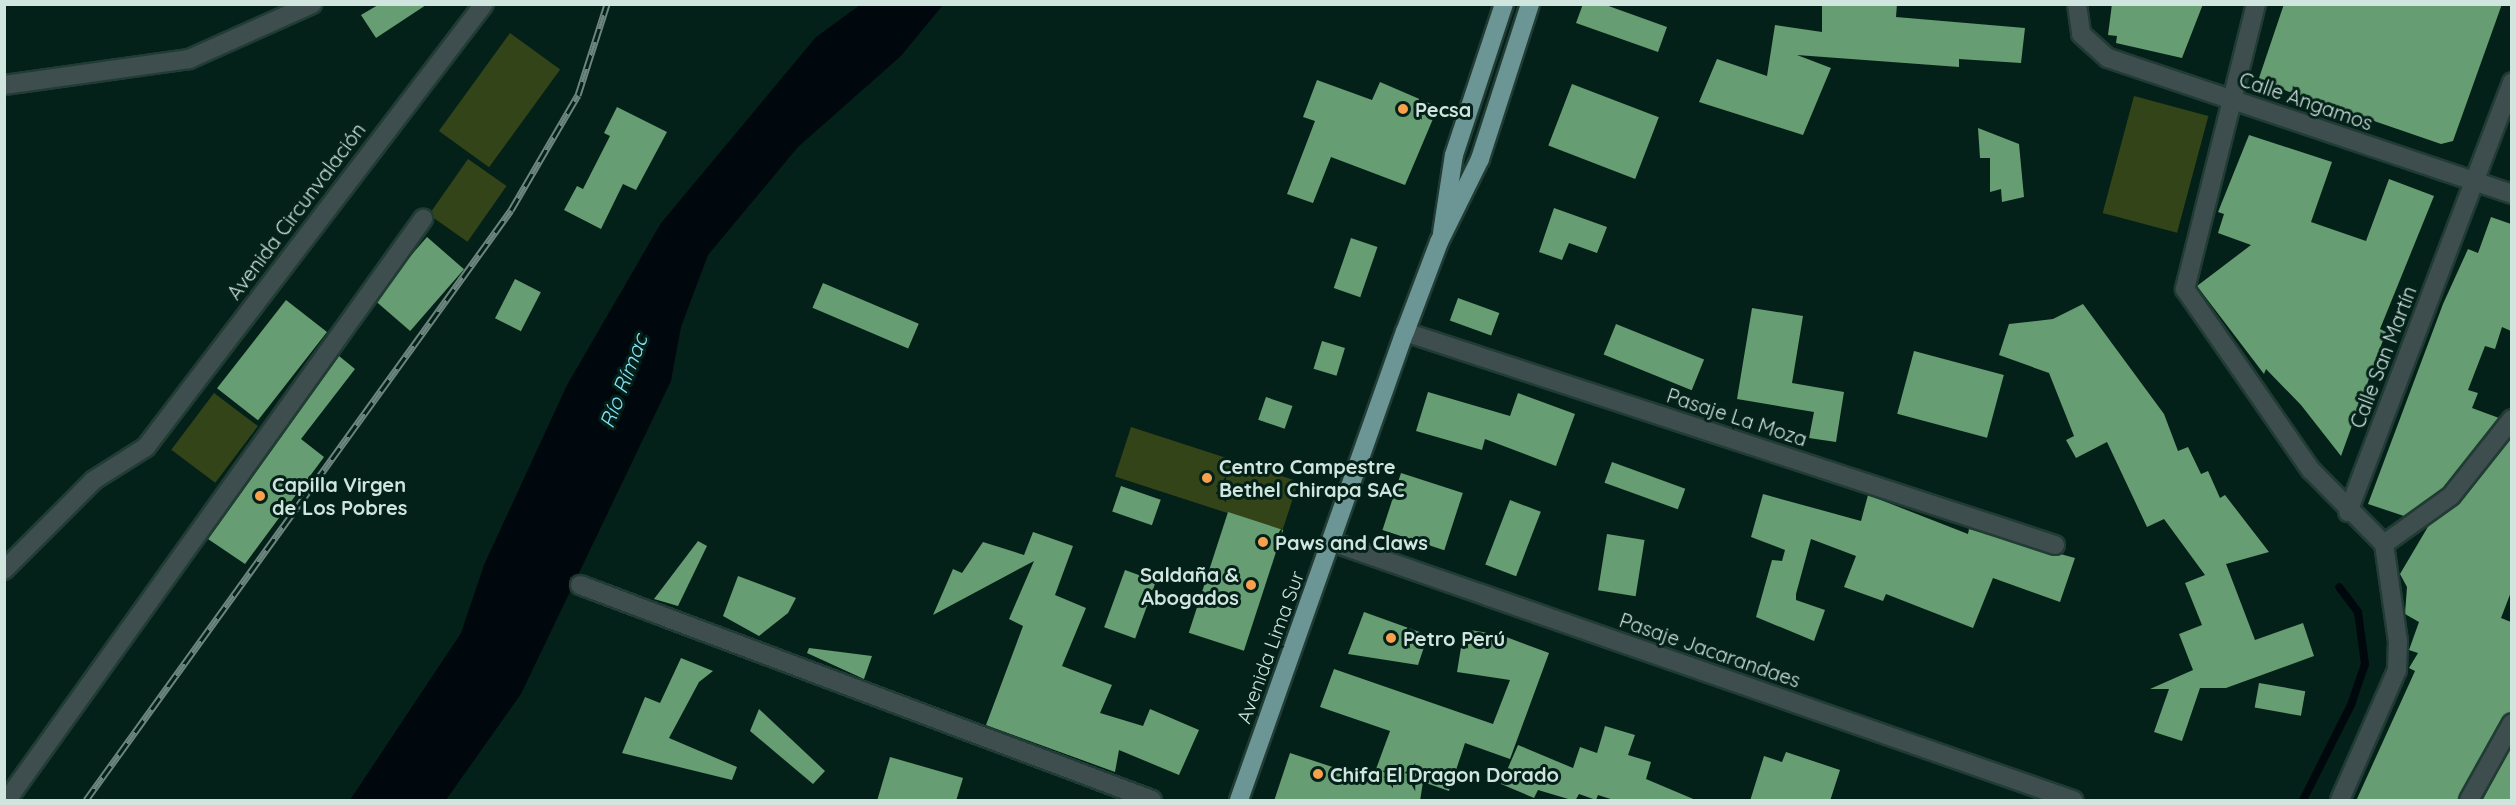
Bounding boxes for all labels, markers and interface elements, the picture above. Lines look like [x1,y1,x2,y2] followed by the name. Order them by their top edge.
[2236,67,2376,135] street label: Calle Angamos
[1415,97,1471,121] place label: Pecsa
[1396,102,1410,116] marker: Pecsa
[222,118,370,304] street label: Avenida Circunvalación
[2345,283,2421,431] street label: Calle San Martín
[594,331,652,431] water label: Río Rímac
[1664,383,1810,451] street label: Pasaje La Moza
[1219,454,1404,501] place label: Centro Campestre Bethel Chirapa SAC
[1200,471,1214,485] marker: Centro Campestre Bethel Chirapa SAC
[272,472,407,519] place label: Capilla Virgen de Los Pobres
[253,489,267,503] marker: Capilla Virgen de Los Pobres
[1275,530,1428,554] place label: Paws and Claws
[1256,535,1270,549] marker: Paws and Claws
[1140,562,1239,609] place label: Saldaña & Abogados
[1231,567,1309,727] street label: Avenida Lima Sur
[1244,578,1258,592] marker: Saldaña & Abogados
[1616,608,1804,692] street label: Pasaje Jacarandaes
[1403,626,1505,650] place label: Petro Perú
[1384,631,1398,645] marker: Petro Perú
[1330,762,1559,786] place label: Chifa El Dragon Dorado
[1311,767,1325,781] marker: Chifa El Dragon Dorado

